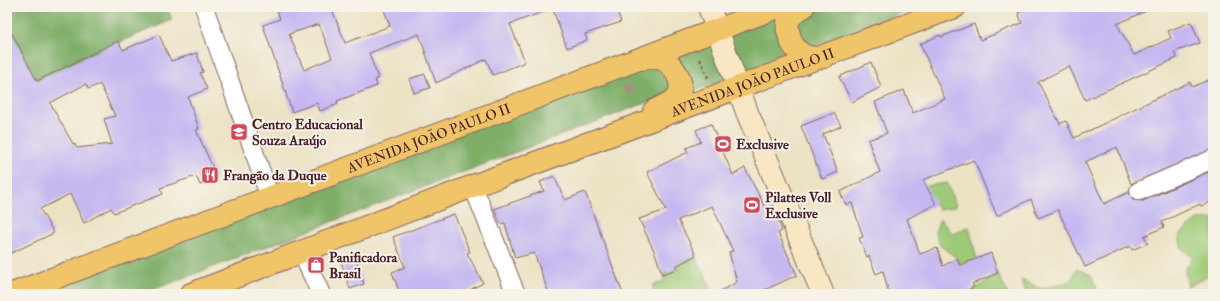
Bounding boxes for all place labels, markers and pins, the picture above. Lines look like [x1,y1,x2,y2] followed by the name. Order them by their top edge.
[252,116,363,149] place label: Centro Educacional Souza Araújo
[229,122,249,142] school or university icon: Centro Educacional Souza Araújo
[713,134,733,154] sports icon: Exclusive
[736,136,789,153] place label: Exclusive
[200,165,220,185] restaurant icon: Frangão da Duque
[223,167,327,185] place label: Frangão da Duque
[765,189,832,222] place label: Pilattes Voll Exclusive
[742,195,762,215] sports icon: Pilattes Voll Exclusive
[329,249,399,282] place label: Panificadora Brasil
[306,255,326,275] shop icon: Panificadora Brasil

